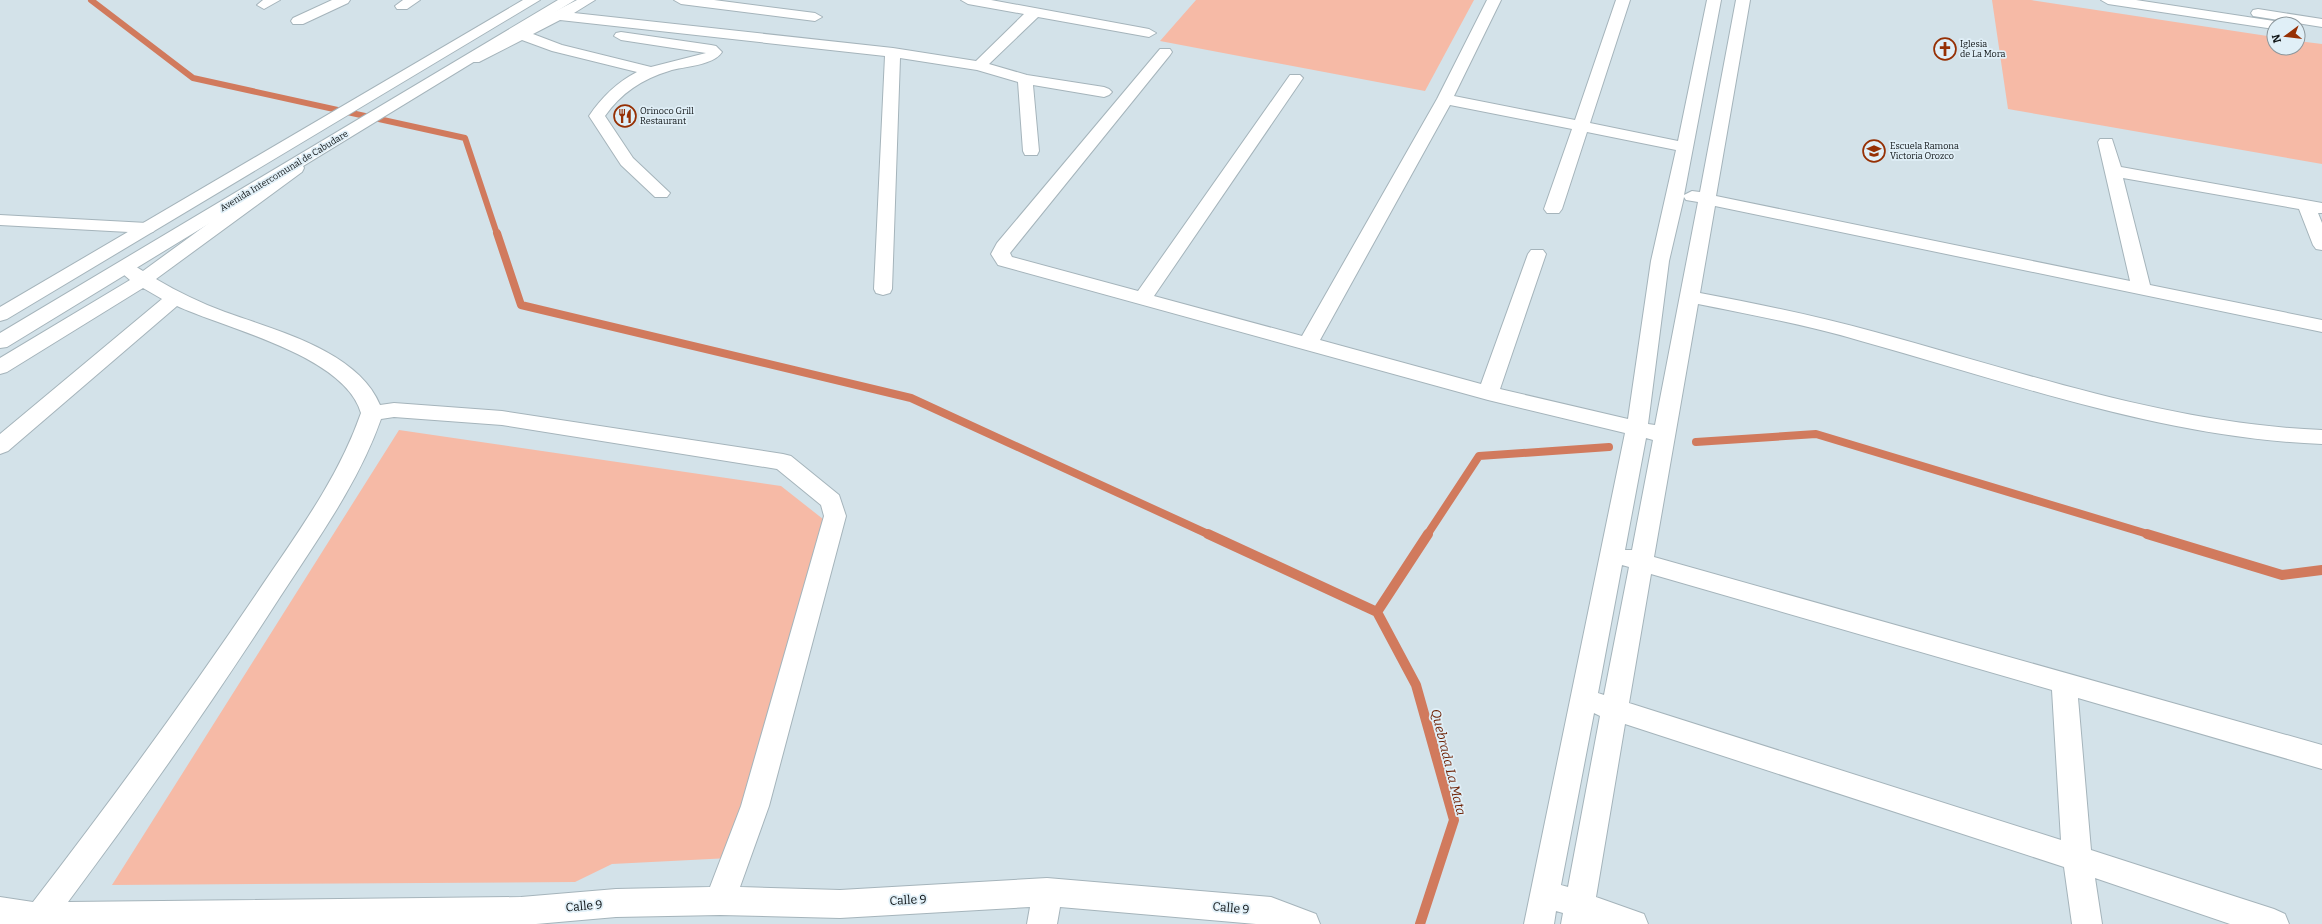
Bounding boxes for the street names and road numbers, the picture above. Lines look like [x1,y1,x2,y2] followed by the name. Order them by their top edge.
[218,129,350,213] street label: Avenida Intercomunal de Cabudare
[889,892,927,908] street label: Calle 9
[565,897,603,915] street label: Calle 9
[1212,899,1250,917] street label: Calle 9

